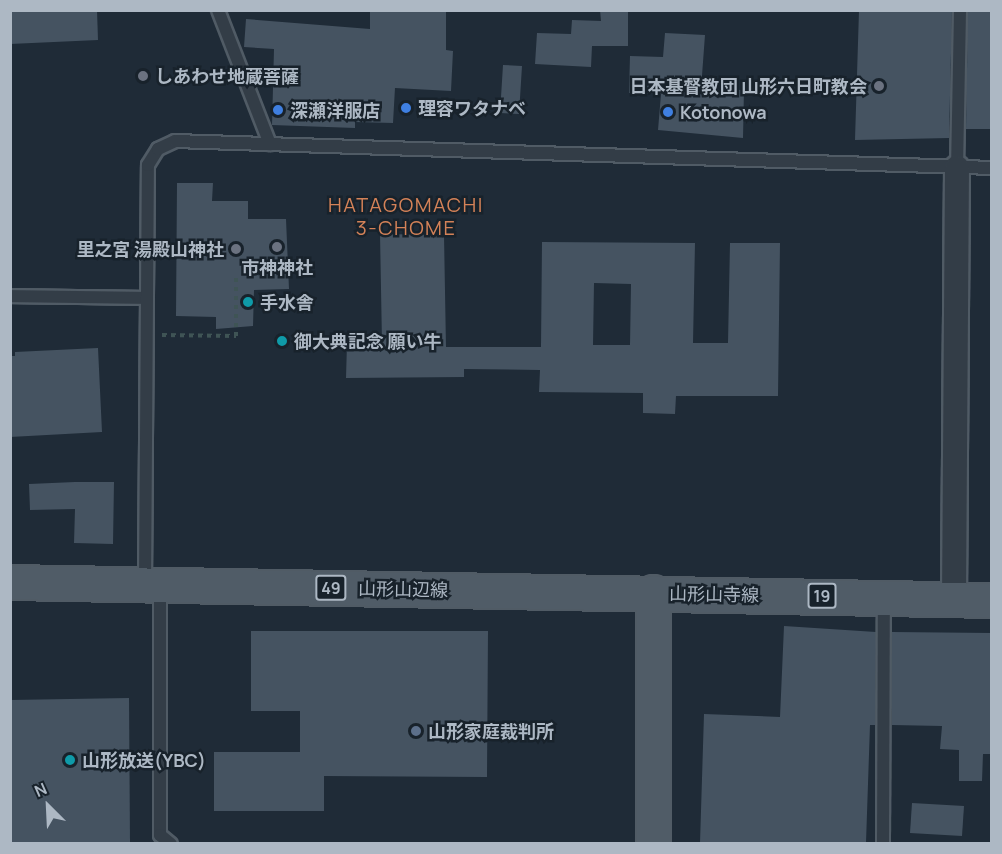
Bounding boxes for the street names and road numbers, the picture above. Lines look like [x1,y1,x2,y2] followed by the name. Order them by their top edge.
[314,575,348,601] road number: 49
[358,577,448,601] street label: 山形山辺線
[669,582,759,606] street label: 山形山寺線
[807,583,837,609] road number: 19

